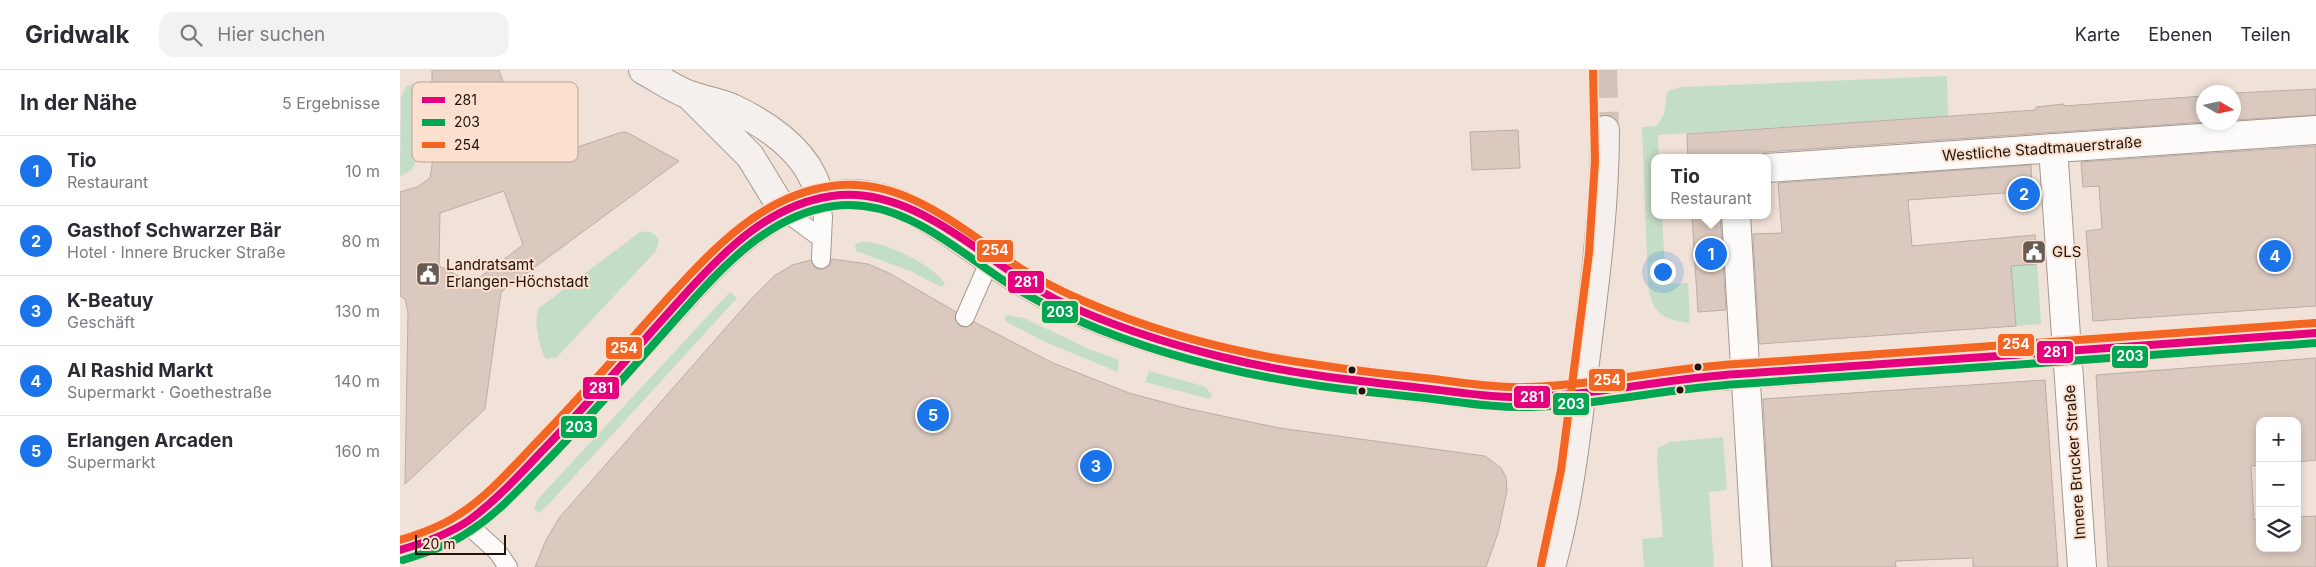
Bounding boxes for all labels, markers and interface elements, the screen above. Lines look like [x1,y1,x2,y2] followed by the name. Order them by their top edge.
[159,12,509,57] search box
[25,20,129,49] text: Gridwalk
[177,21,205,49] icon: search
[217,23,325,46] text: Hier suchen
[2075,24,2120,45] text: Karte
[2148,24,2212,45] text: Ebenen
[2240,24,2291,45] text: Teilen
[412,82,578,162] legend
[2196,85,2241,130] north arrow
[20,90,137,115] text: In der Nähe
[454,91,477,108] text: 281
[282,93,380,113] text: 5 Ergebnisse
[454,113,480,130] text: 203
[1941,132,2143,165] street label: Westliche Stadtmauerstraße
[454,136,480,153] text: 254
[67,149,96,172] text: Tio
[1651,154,1771,219] popup
[33,161,39,181] text: 1
[345,161,380,181] text: 10 m
[1670,165,1700,188] text: Tio
[67,172,148,192] text: Restaurant
[2008,175,2040,213] pin: 2
[1670,188,1752,208] text: Restaurant
[67,219,281,242] text: Gasthof Schwarzer Bär
[31,231,41,251] text: 2
[341,231,380,251] text: 80 m
[1695,235,1727,273] pin: 1
[2259,237,2291,275] pin: 4
[976,239,1014,263] line badge: 254
[2021,239,2047,265] public building icon: GLS
[981,241,1009,258] text: 254
[67,242,286,262] text: Hotel · Innere Brucker Straße
[2052,242,2081,261] place label: GLS
[446,255,589,291] place label: Landratsamt Erlangen-Höchstadt
[1650,259,1676,285] your location
[415,261,441,287] public building icon: Landratsamt Erlangen-Höchstadt
[1007,270,1045,294] line badge: 281
[1014,273,1038,290] text: 281
[67,289,153,312] text: K-Beatuy
[1041,300,1079,324] line badge: 203
[31,301,41,321] text: 3
[335,301,380,321] text: 130 m
[1046,303,1074,320] text: 203
[67,312,135,332] text: Geschäft
[1997,333,2035,357] line badge: 254
[2002,335,2030,352] text: 254
[605,336,643,360] line badge: 254
[610,339,638,356] text: 254
[2036,340,2074,364] line badge: 281
[2043,343,2067,360] text: 281
[2111,345,2149,369] line badge: 203
[2116,347,2144,364] text: 203
[67,359,213,382] text: Al Rashid Markt
[1693,362,1703,372] unlabelled marker
[1347,365,1357,375] unlabelled marker
[1588,368,1626,392] line badge: 254
[31,371,41,391] text: 4
[335,371,380,391] text: 140 m
[1593,371,1621,388] text: 254
[582,376,620,400] line badge: 281
[589,379,613,396] text: 281
[67,382,272,402] text: Supermarkt · Goethestraße
[2060,384,2089,540] street label: Innere Brucker Straße
[1513,385,1551,409] line badge: 281
[1675,385,1685,395] unlabelled marker
[1357,386,1367,396] unlabelled marker
[1520,388,1544,405] text: 281
[1552,392,1590,416] line badge: 203
[1557,395,1585,412] text: 203
[917,396,949,434] pin: 5
[560,415,598,439] line badge: 203
[2256,417,2301,552] map controls
[2256,417,2301,462] button: +
[565,418,593,435] text: 203
[67,429,233,452] text: Erlangen Arcaden
[31,441,41,461] text: 5
[335,441,380,461] text: 160 m
[1080,447,1112,485] pin: 3
[67,452,155,472] text: Supermarkt
[2256,462,2301,507] button: −
[2256,507,2301,552] button: layers
[415,532,506,555] scale bar
[422,535,456,552] text: 20 m

